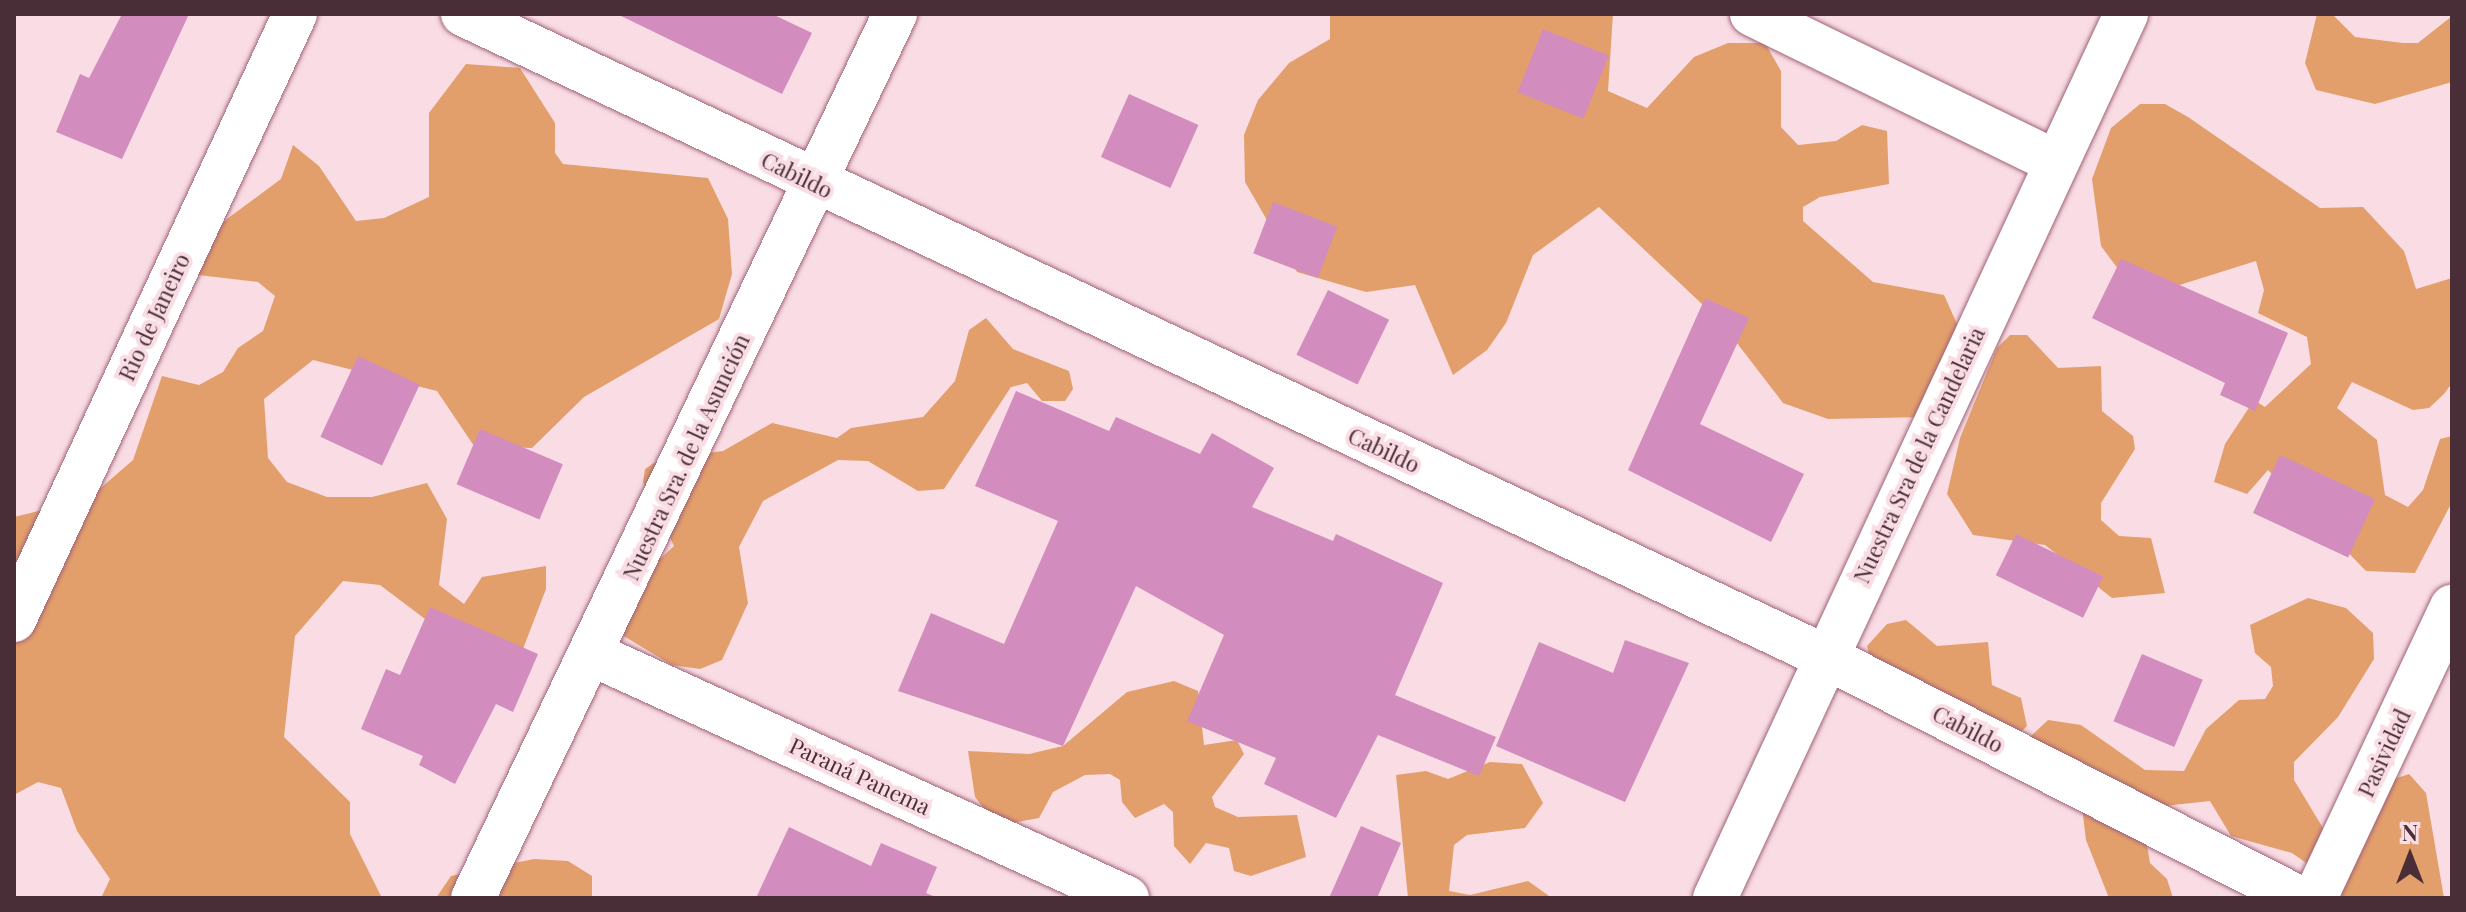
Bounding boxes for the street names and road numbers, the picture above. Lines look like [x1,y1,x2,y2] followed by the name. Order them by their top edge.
[757,147,837,203] street label: Cabildo
[113,249,195,385] street label: Rio de Janeiro
[1848,322,1990,588] street label: Nuestra Sra de la Candelaria
[617,329,755,585] street label: Nuestra Sra. de la Asunción
[1344,422,1424,478] street label: Cabildo
[1928,700,2008,758] street label: Cabildo
[2352,705,2416,801] street label: Pasividad
[785,732,935,820] street label: Paraná Panema

